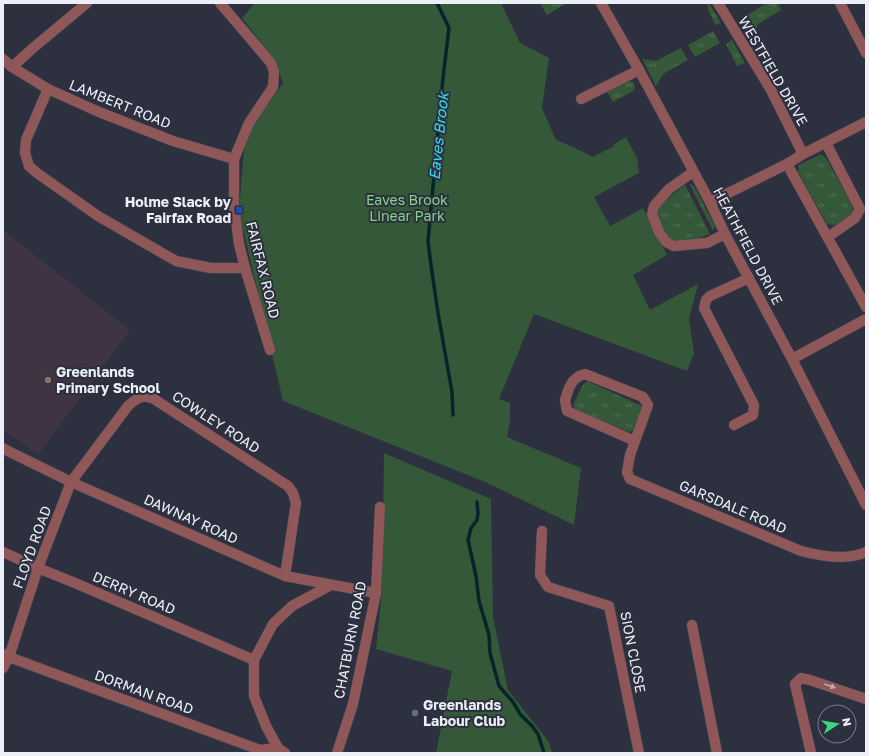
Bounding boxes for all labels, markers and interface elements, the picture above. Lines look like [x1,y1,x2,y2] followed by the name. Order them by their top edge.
[735,13,812,129] street label: WESTFIELD DRIVE
[67,75,173,132] street label: LAMBERT ROAD
[424,90,452,181] water label: Eaves Brook
[710,184,787,308] street label: HEATHFIELD DRIVE
[366,191,448,224] park label: Eaves Brook Linear Park
[125,193,232,226] place label: Holme Slack by Fairfax Road
[234,205,244,215] marker: Holme Slack by Fairfax Road
[243,220,284,320] street label: FAIRFAX ROAD
[56,363,160,396] place label: Greenlands Primary School
[43,375,53,385] marker: Greenlands Primary School
[169,387,263,456] street label: COWLEY ROAD
[677,476,790,537] street label: GARSDALE ROAD
[141,490,241,547] street label: DAWNAY ROAD
[9,503,54,590] street label: FLOYD ROAD
[90,567,178,618] street label: DERRY ROAD
[330,580,369,700] street label: CHATBURN ROAD
[617,610,650,694] street label: SION CLOSE
[92,666,196,717] street label: DORMAN ROAD
[824,684,836,690] one-way arrow
[423,696,505,729] place label: Greenlands Labour Club
[817,704,857,744] north arrow
[410,708,420,718] marker: Greenlands Labour Club
[840,716,854,727] text: N

